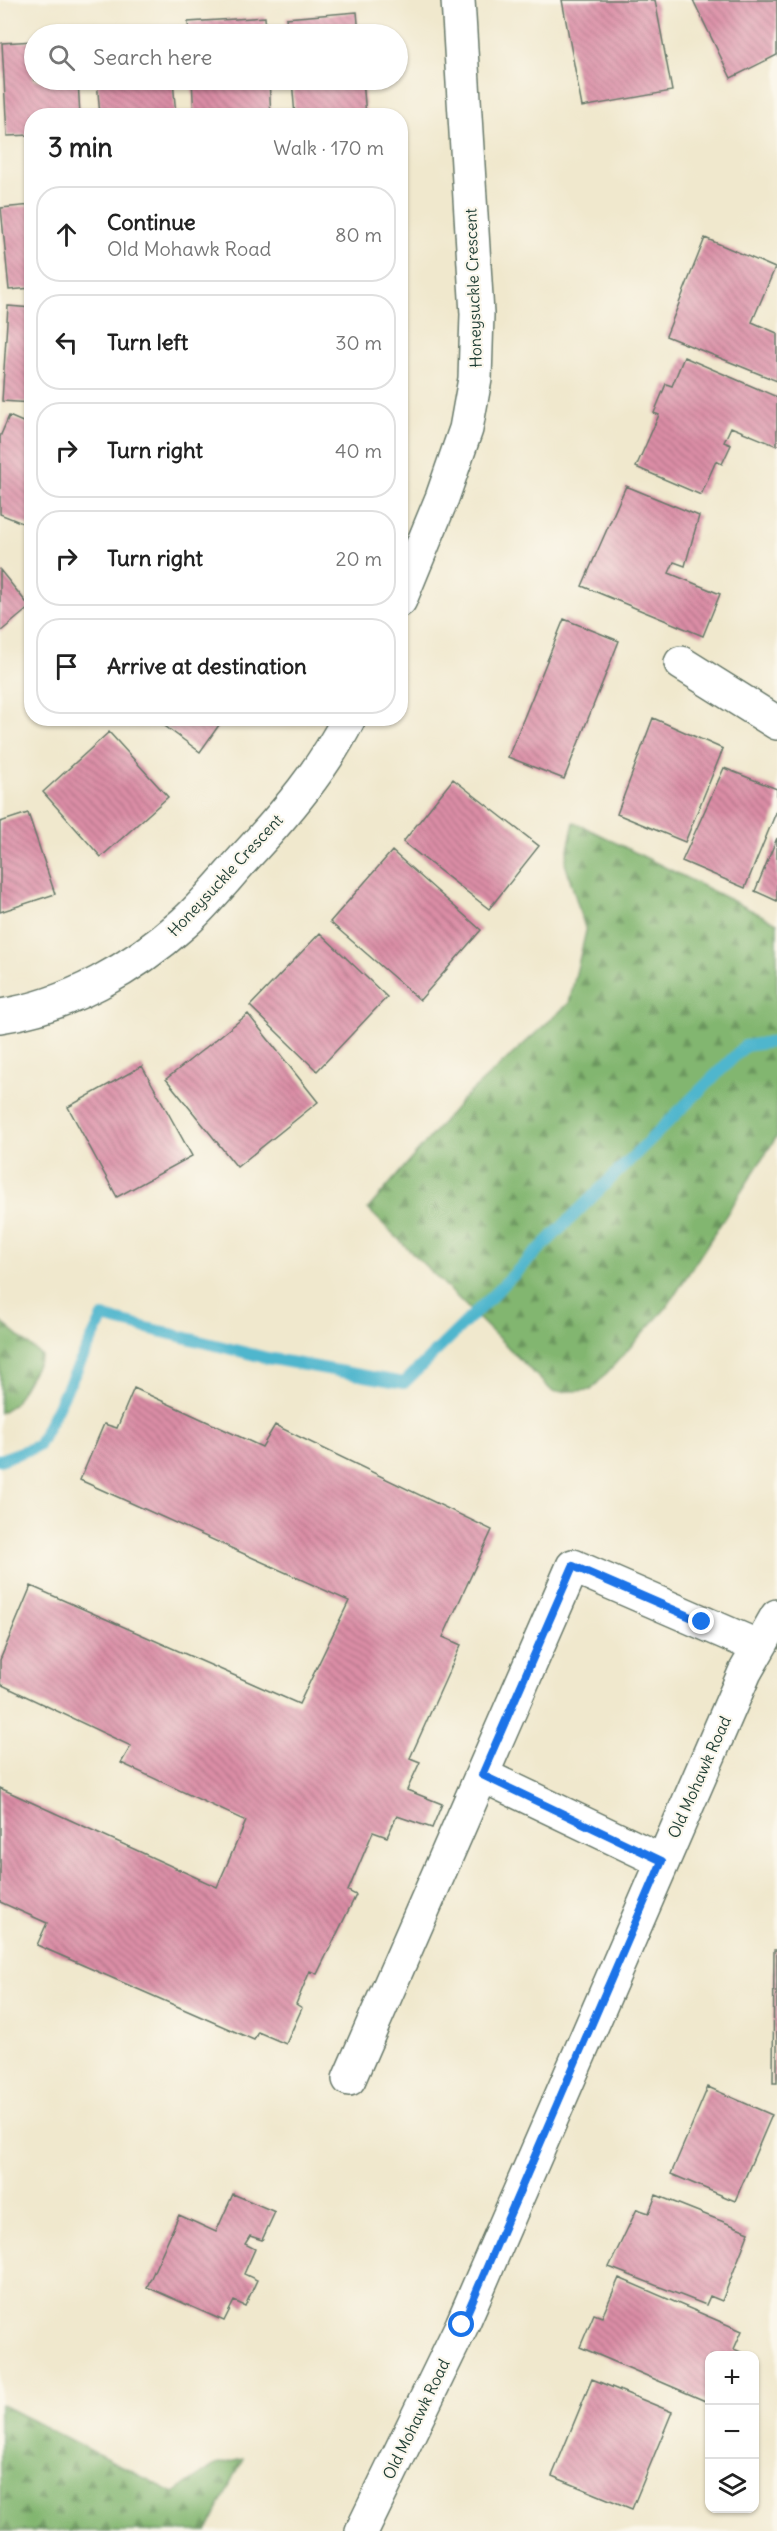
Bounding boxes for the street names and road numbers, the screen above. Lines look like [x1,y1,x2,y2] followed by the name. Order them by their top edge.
[460,207,486,368] street label: Honeysuckle Crescent
[163,809,287,940] street label: Honeysuckle Crescent
[663,1713,735,1841] street label: Old Mohawk Road
[378,2356,454,2482] street label: Old Mohawk Road

